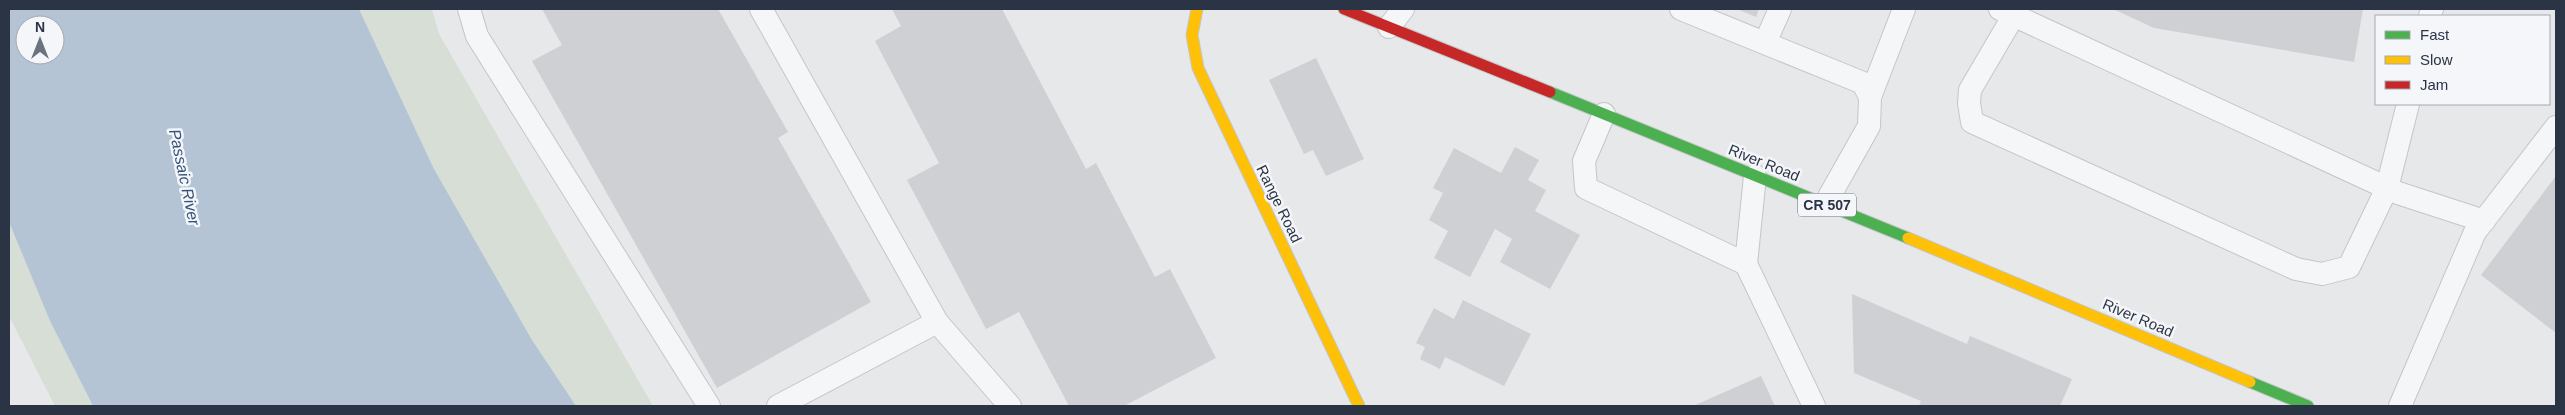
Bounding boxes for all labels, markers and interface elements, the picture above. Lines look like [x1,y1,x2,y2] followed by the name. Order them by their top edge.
[15,15,65,65] north arrow
[2375,15,2550,105] legend
[35,19,45,35] text: N
[2420,26,2450,43] text: Fast
[2420,51,2453,68] text: Slow
[2420,76,2448,93] text: Jam
[166,127,203,227] water label: Passaic River
[1726,141,1802,184] street label: River Road
[1253,162,1306,245] street label: Range Road
[1798,194,1856,216] road number: CR 507
[2100,295,2176,340] street label: River Road

